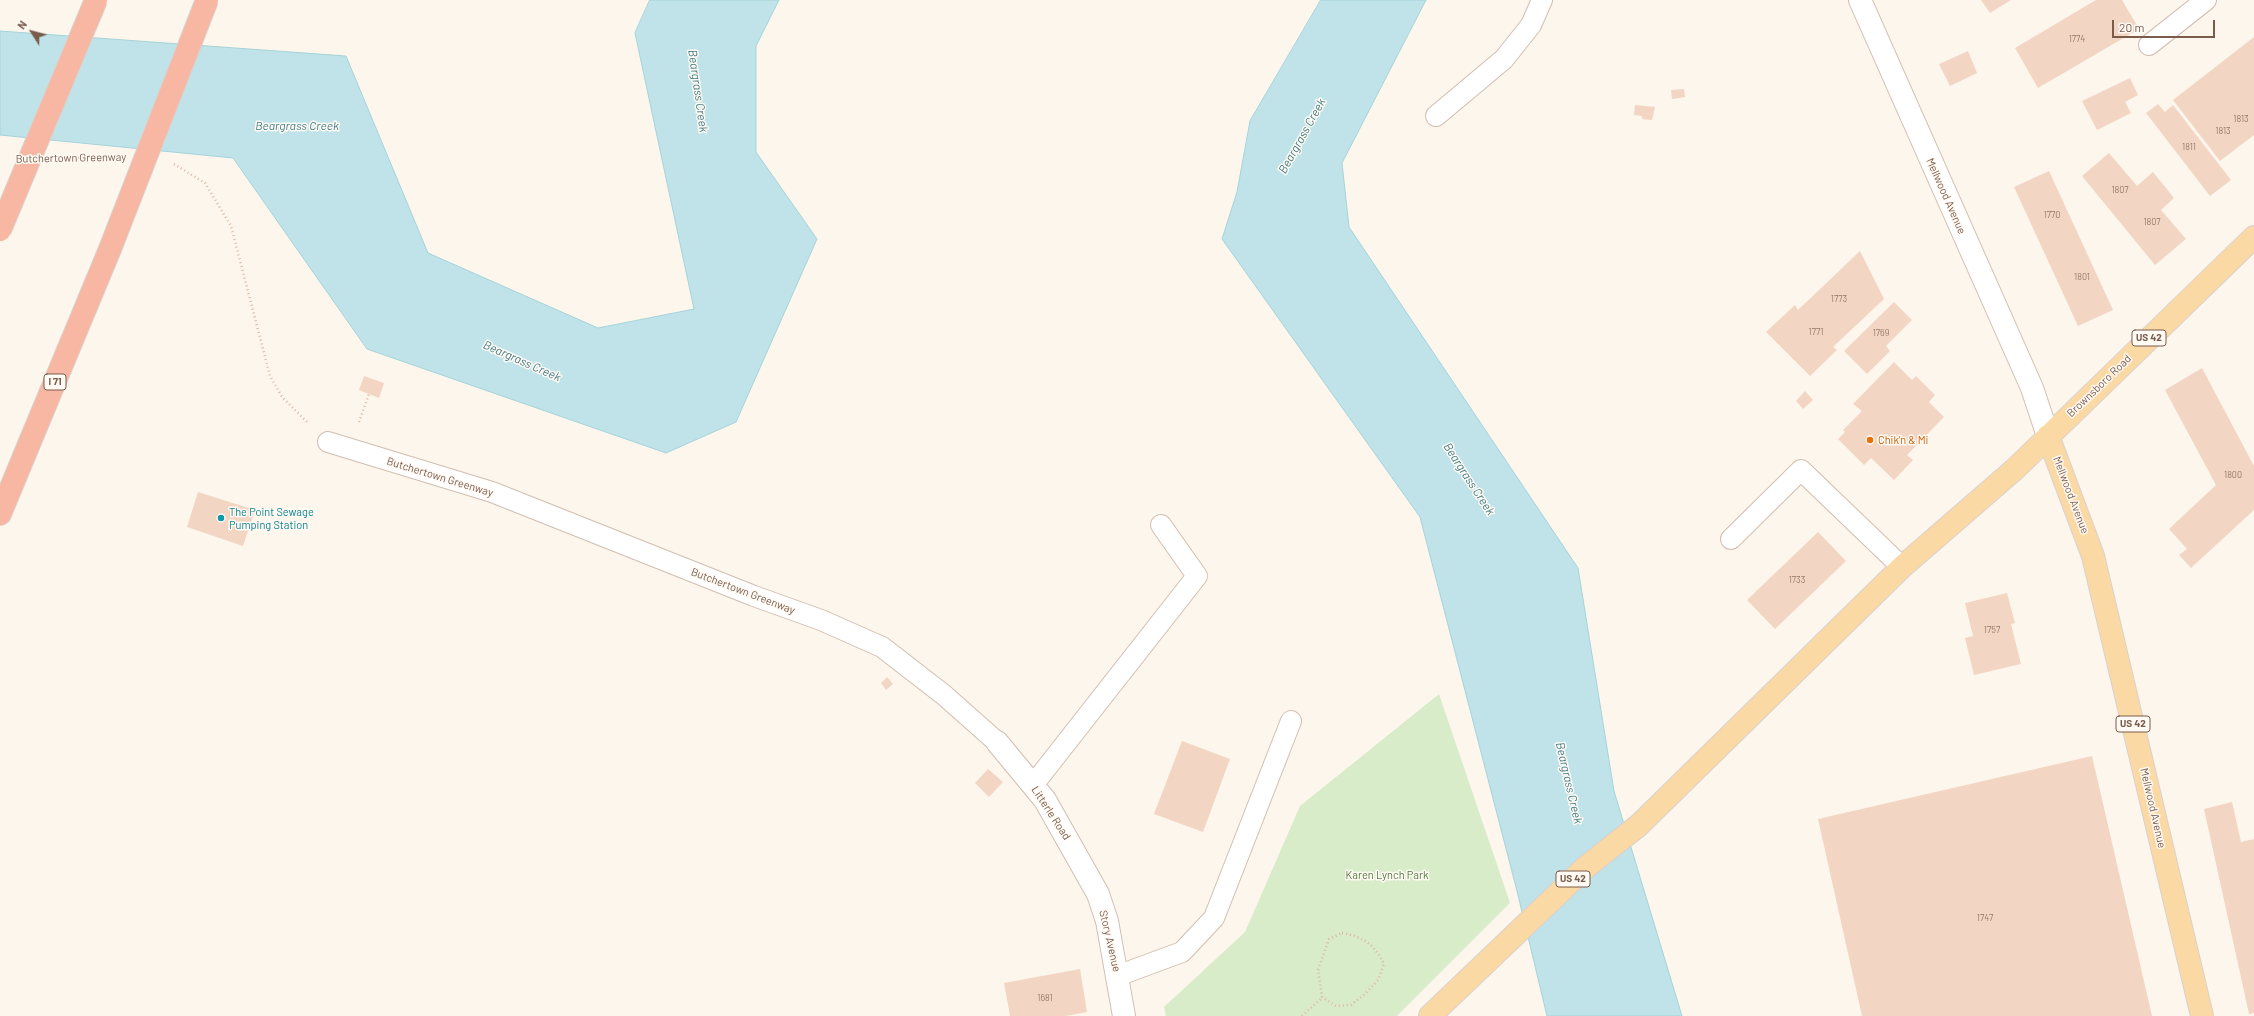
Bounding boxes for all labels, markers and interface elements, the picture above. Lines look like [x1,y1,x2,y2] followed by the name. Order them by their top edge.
[12,12,52,52] north arrow
[2114,12,2217,38] scale bar
[14,18,29,31] text: N
[2119,20,2145,34] text: 20 m
[2069,34,2085,44] house number: 1774
[685,49,711,133] water label: Beargrass Creek
[1275,96,1329,176] water label: Beargrass Creek
[2233,114,2249,124] house number: 1813
[255,119,339,133] water label: Beargrass Creek
[2215,126,2231,136] house number: 1813
[2182,142,2196,152] house number: 1811
[16,150,126,166] street label: Butchertown Greenway
[1923,156,1969,236] street label: Mellwood Avenue
[2111,185,2129,195] house number: 1807
[2044,210,2060,220] house number: 1770
[2143,217,2161,227] house number: 1807
[2074,272,2090,282] house number: 1801
[1831,294,1847,304] house number: 1773
[1809,327,1823,337] house number: 1771
[1873,328,1889,338] house number: 1769
[2132,330,2166,346] road number: US 42
[481,337,563,385] water label: Beargrass Creek
[2064,352,2134,420] street label: Brownsboro Road
[44,374,66,390] road number: I 71
[1878,433,1928,447] place label: Chik'n & Mi
[1865,435,1875,445] marker: Chik'n & Mi
[1440,440,1498,518] water label: Beargrass Creek
[385,455,495,499] street label: Butchertown Greenway
[2050,455,2092,535] street label: Mellwood Avenue
[2224,470,2242,480] house number: 1800
[229,505,314,531] place label: The Point Sewage Pumping Station
[216,513,226,523] marker: The Point Sewage Pumping Station
[689,565,797,617] street label: Butchertown Greenway
[1789,575,1805,585] house number: 1733
[1984,625,2000,635] house number: 1757
[2116,716,2150,732] road number: US 42
[1553,741,1585,825] water label: Beargrass Creek
[2137,767,2169,849] street label: Mellwood Avenue
[1029,784,1073,842] street label: Litterle Road
[1346,868,1428,882] park label: Karen Lynch Park
[1556,871,1590,887] road number: US 42
[1097,909,1123,973] street label: Story Avenue
[1977,913,1993,923] house number: 1747
[1037,993,1053,1003] house number: 1681

